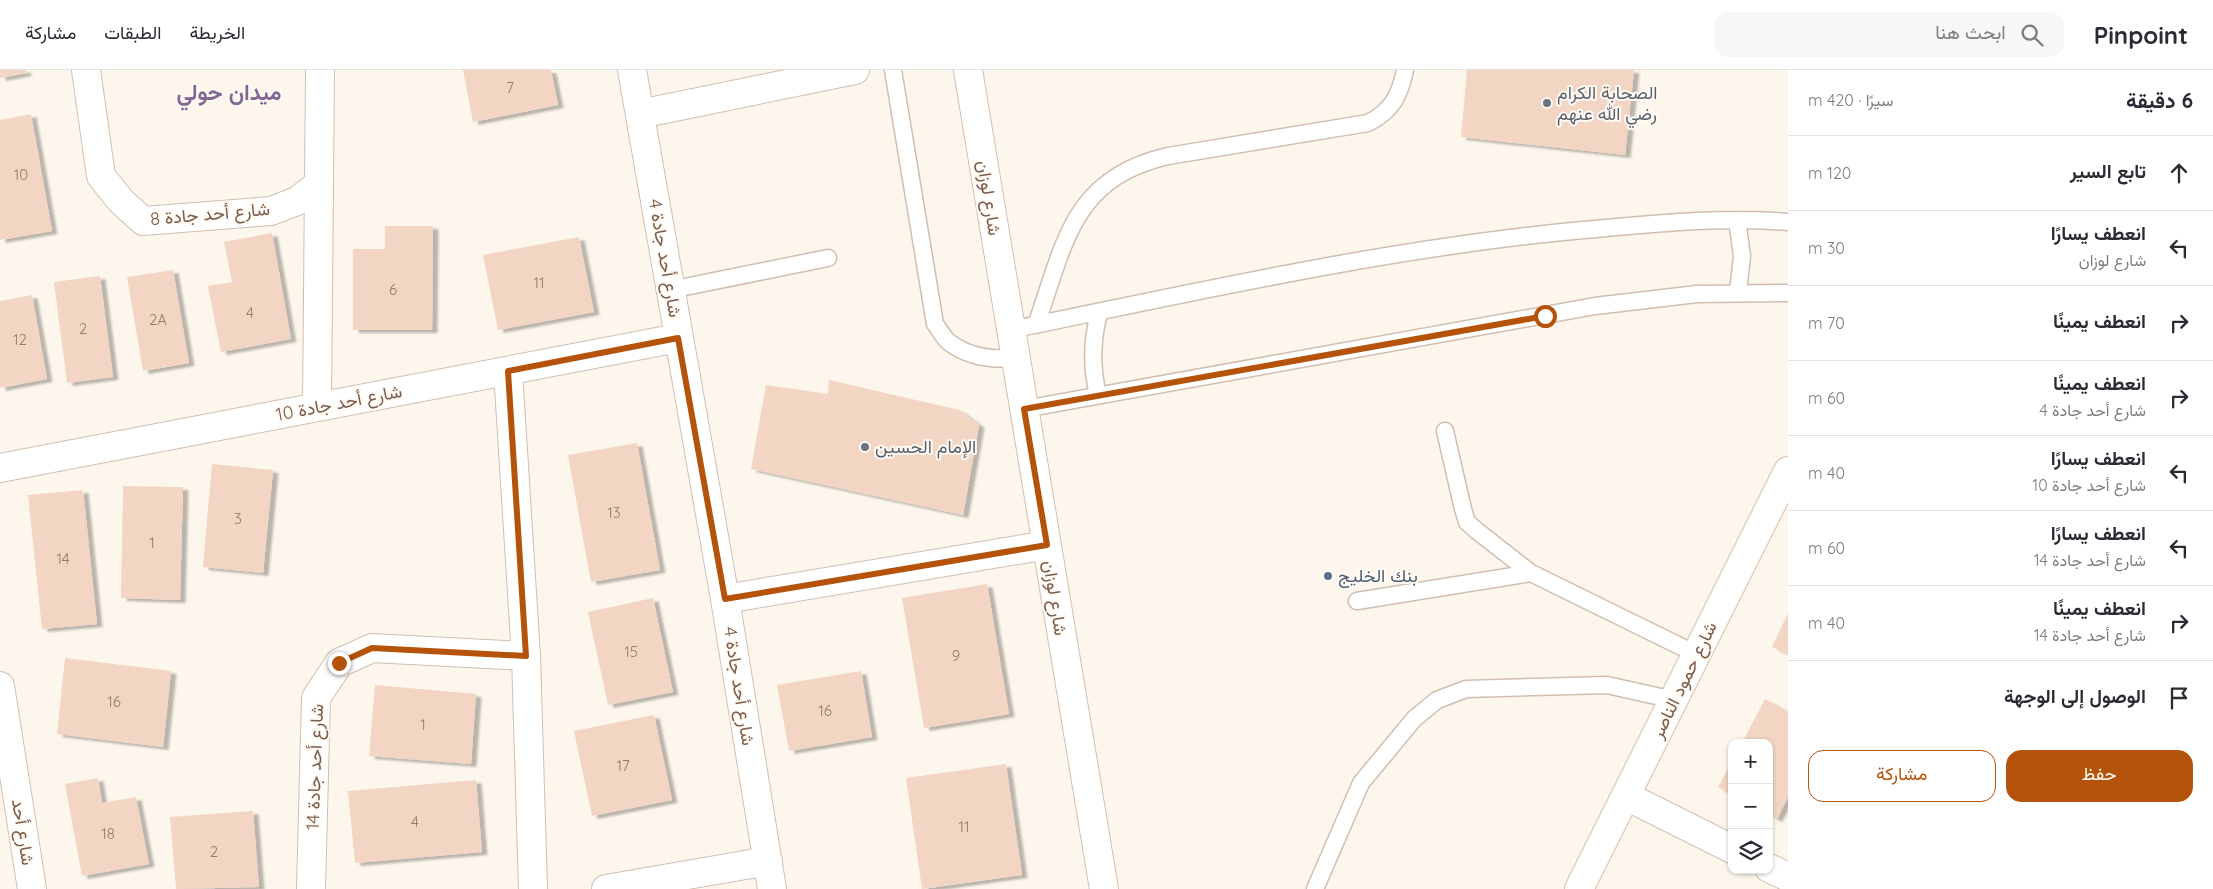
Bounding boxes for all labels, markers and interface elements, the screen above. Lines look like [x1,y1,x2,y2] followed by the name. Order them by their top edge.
[1714,12,2064,57] search box
[1935,20,2006,44] text: ابحث هنا
[2094,20,2188,50] text: Pinpoint
[25,21,76,44] text: مشاركة
[104,21,161,44] text: الطبقات
[189,21,245,44] text: الخريطة
[2018,21,2046,49] icon: search
[176,78,282,111] district label: ميدان حولي
[506,78,514,97] house number: 7
[1557,81,1658,129] place label: الصحابة الكرام رضي الله عنهم
[2126,87,2193,113] text: 6 دقيقة
[1808,90,1893,110] text: سيرًا · 420 m
[1541,97,1553,109] marker: الصحابة الكرام رضي الله عنهم
[971,159,1007,237] street label: شارع لوزان
[2070,159,2146,183] text: تابع السير
[2165,159,2193,187] icon: ahead
[1808,163,1851,183] text: 120 m
[14,165,28,184] house number: 10
[149,197,271,231] street label: شارع أحد جادة 8
[643,197,687,319] street label: شارع أحد جادة 4
[2051,221,2146,245] text: انعطف يسارًا
[2165,234,2193,262] icon: left
[1808,238,1845,258] text: 30 m
[2079,250,2146,270] text: شارع لوزان
[533,273,545,292] house number: 11
[389,280,397,299] house number: 6
[246,303,254,322] house number: 4
[1534,305,1557,328] route start
[2053,309,2146,333] text: انعطف يمينًا
[2165,309,2193,337] icon: right
[149,310,167,329] house number: 2A
[1808,313,1845,333] text: 70 m
[79,319,87,338] house number: 2
[13,330,27,349] house number: 12
[2053,371,2146,395] text: انعطف يمينًا
[274,379,404,427] street label: شارع أحد جادة 10
[2165,384,2193,412] icon: right
[1808,388,1845,408] text: 60 m
[2039,400,2146,420] text: شارع أحد جادة 4
[875,435,976,459] place label: الإمام الحسين
[859,441,871,453] marker: الإمام الحسين
[2051,446,2146,470] text: انعطف يسارًا
[2165,459,2193,487] icon: left
[1808,463,1845,483] text: 40 m
[2032,475,2146,495] text: شارع أحد جادة 10
[607,503,621,522] house number: 13
[234,509,242,528] house number: 3
[2051,521,2146,545] text: انعطف يسارًا
[149,533,155,552] house number: 1
[2165,534,2193,562] icon: left
[1808,538,1845,558] text: 60 m
[56,549,70,568] house number: 14
[2034,550,2146,570] text: شارع أحد جادة 14
[1037,559,1073,637] street label: شارع لوزان
[1338,564,1418,588] place label: بنك الخليج
[1322,570,1334,582] marker: بنك الخليج
[2053,596,2146,620] text: انعطف يمينًا
[2165,609,2193,637] icon: right
[1808,613,1845,633] text: 40 m
[1645,618,1723,743] street label: شارع حمود الناصر
[718,625,760,747] street label: شارع أحد جادة 4
[2034,625,2146,645] text: شارع أحد جادة 14
[624,642,638,661] house number: 15
[952,646,960,665] house number: 9
[328,652,351,675] route end
[2004,684,2146,708] text: الوصول إلى الوجهة
[2165,684,2193,712] icon: arrive
[107,692,121,711] house number: 16
[818,701,832,720] house number: 16
[301,703,329,831] street label: شارع أحد جادة 14
[420,715,426,734] house number: 1
[1728,739,1773,874] map controls
[1728,739,1773,784] button: +
[1808,750,1996,802] button: مشاركة
[2006,750,2193,802] button: حفظ
[616,756,630,775] house number: 17
[1728,784,1773,829] button: −
[6,797,40,867] street label: شارع أحد
[411,812,419,831] house number: 4
[958,817,970,836] house number: 11
[101,824,115,843] house number: 18
[1728,829,1773,874] button: layers
[210,842,218,861] house number: 2

